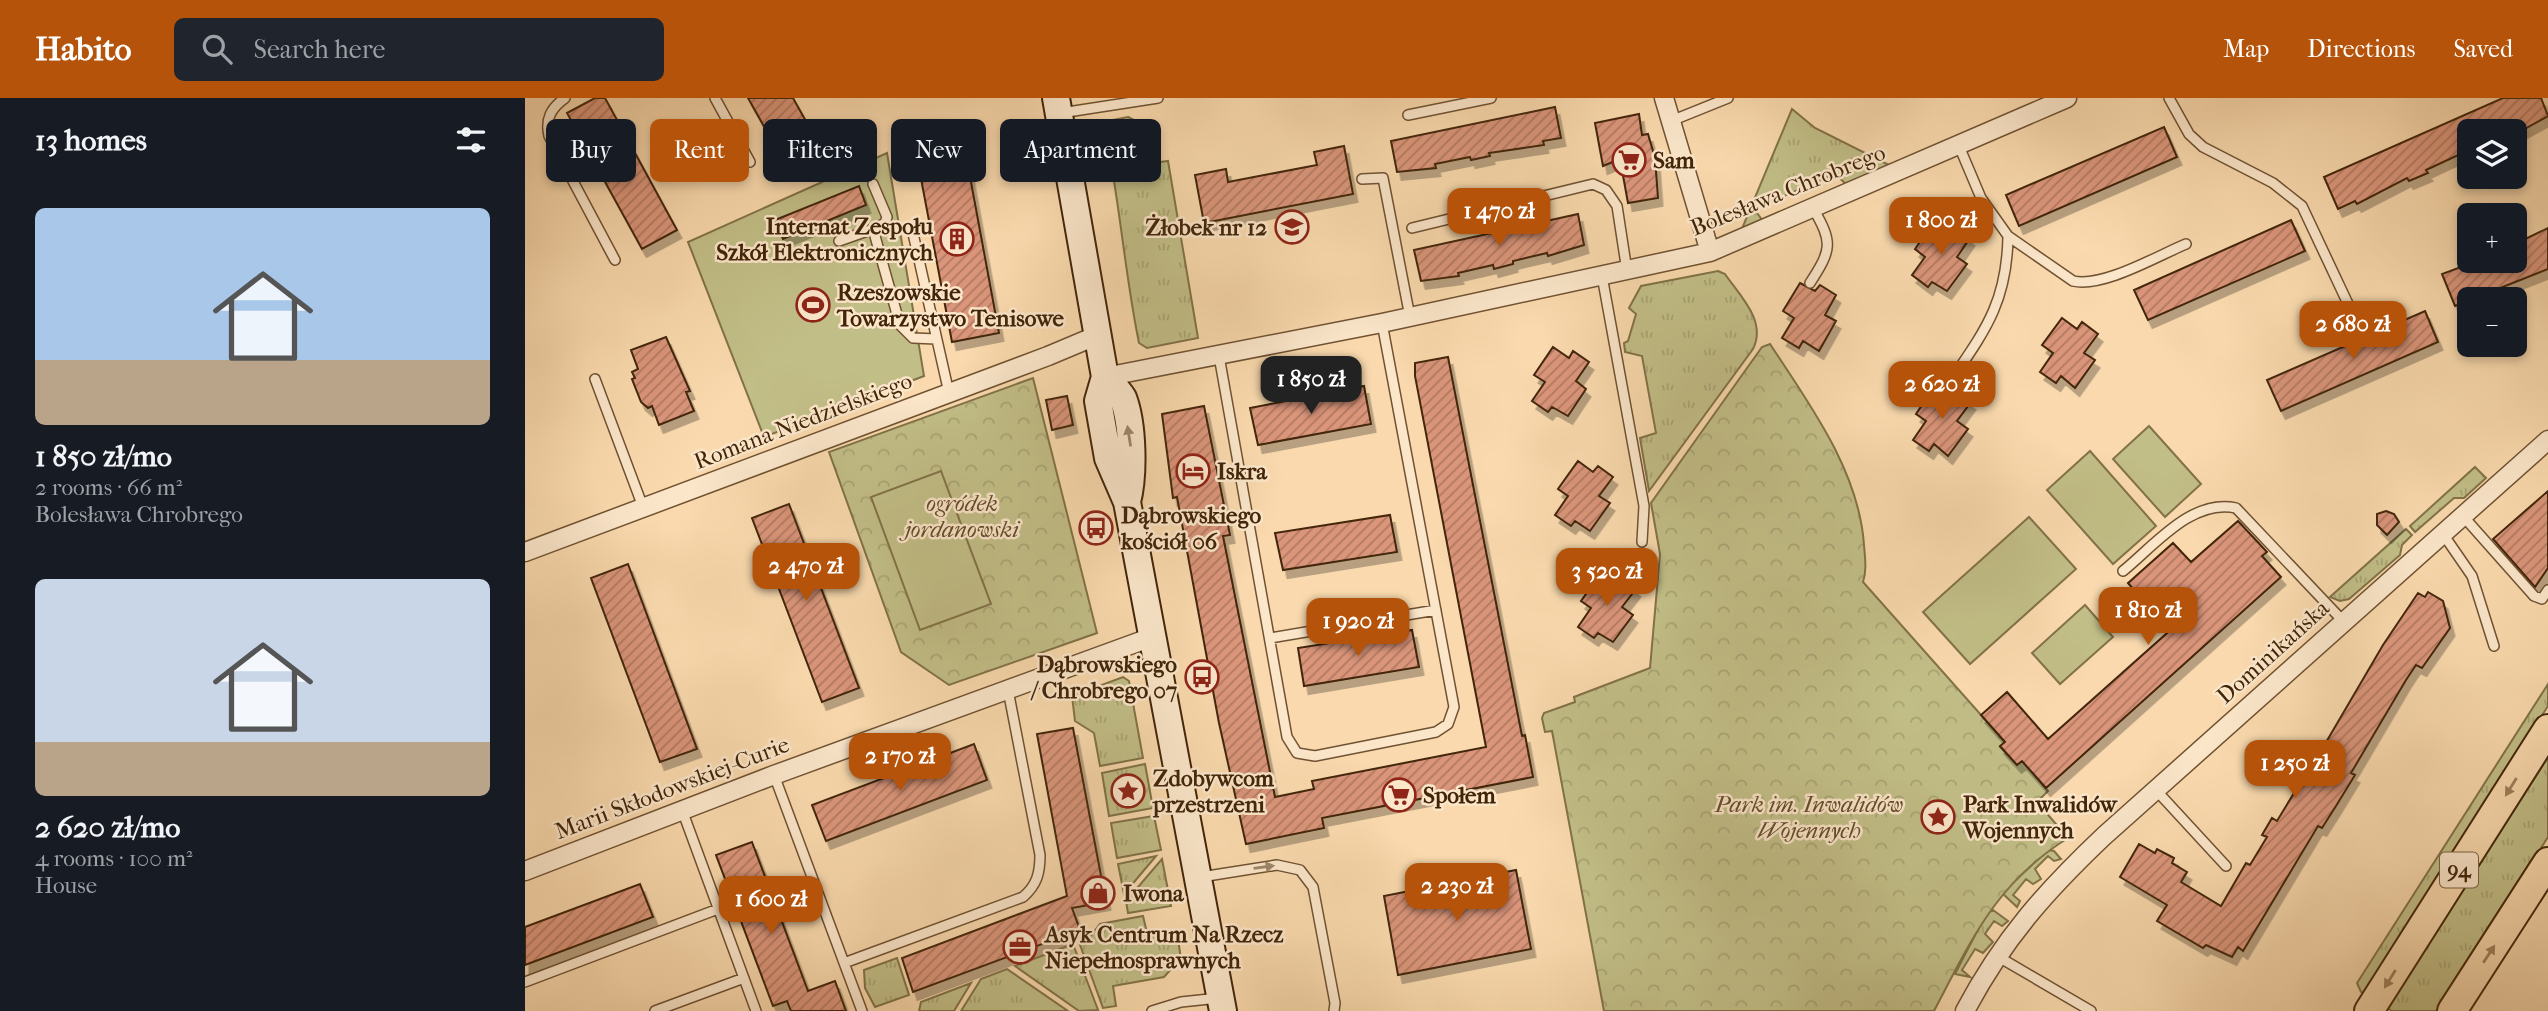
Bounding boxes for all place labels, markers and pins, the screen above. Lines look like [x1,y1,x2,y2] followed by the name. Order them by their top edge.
[1610,141,1648,179] supermarket icon: Sam
[1653,147,1696,174] place label: Sam
[1427,188,1571,248] pin: 1 470 zł
[1869,198,2013,257] pin: 1 800 zł
[1273,208,1311,246] school or university icon: Żłobek nr 12
[716,213,934,266] place label: Internat Zespołu Szkół Elektronicznych
[1145,213,1267,241] place label: Żłobek nr 12
[938,220,976,258] building icon: Internat Zespołu Szkół Elektronicznych
[836,279,1065,332] place label: Rzeszowskie Towarzystwo Tenisowe
[794,286,832,324] sports icon: Rzeszowskie Towarzystwo Tenisowe
[2281,302,2425,361] pin: 2 680 zł
[1239,356,1383,416] pin: 1 850 zł
[1870,362,2014,421] pin: 2 620 zł
[1174,452,1212,490] hotel icon: Iskra
[1217,458,1268,485] place label: Iskra
[1120,502,1262,555] place label: Dąbrowskiego kościół 06
[1077,509,1115,547] bus stop icon: Dąbrowskiego kościół 06
[734,544,878,603] pin: 2 470 zł
[1535,548,1679,608] pin: 3 520 zł
[2076,588,2220,647] pin: 1 810 zł
[1286,598,1430,658] pin: 1 920 zł
[1030,651,1177,704] place label: Dąbrowskiego / Chrobrego 07
[1183,658,1221,696] bus stop icon: Dąbrowskiego / Chrobrego 07
[828,734,972,793] pin: 2 170 zł
[2223,740,2367,800] pin: 1 250 zł
[1152,765,1275,818] place label: Zdobywcom przestrzeni
[1109,772,1147,810] place icon: Zdobywcom przestrzeni
[1380,776,1418,814] supermarket icon: Społem
[1423,782,1496,809] place label: Społem
[1962,791,2119,844] place label: Park Inwalidów Wojennych
[1919,798,1957,836] place icon: Park Inwalidów Wojennych
[1385,864,1529,923] pin: 2 230 zł
[1079,874,1117,912] shop icon: Iwona
[699,876,843,936] pin: 1 600 zł
[1123,880,1185,907] place label: Iwona
[1043,921,1284,974] place label: Asyk Centrum Na Rzecz Niepełnosprawnych
[1001,928,1039,966] office icon: Asyk Centrum Na Rzecz Niepełnosprawnych

